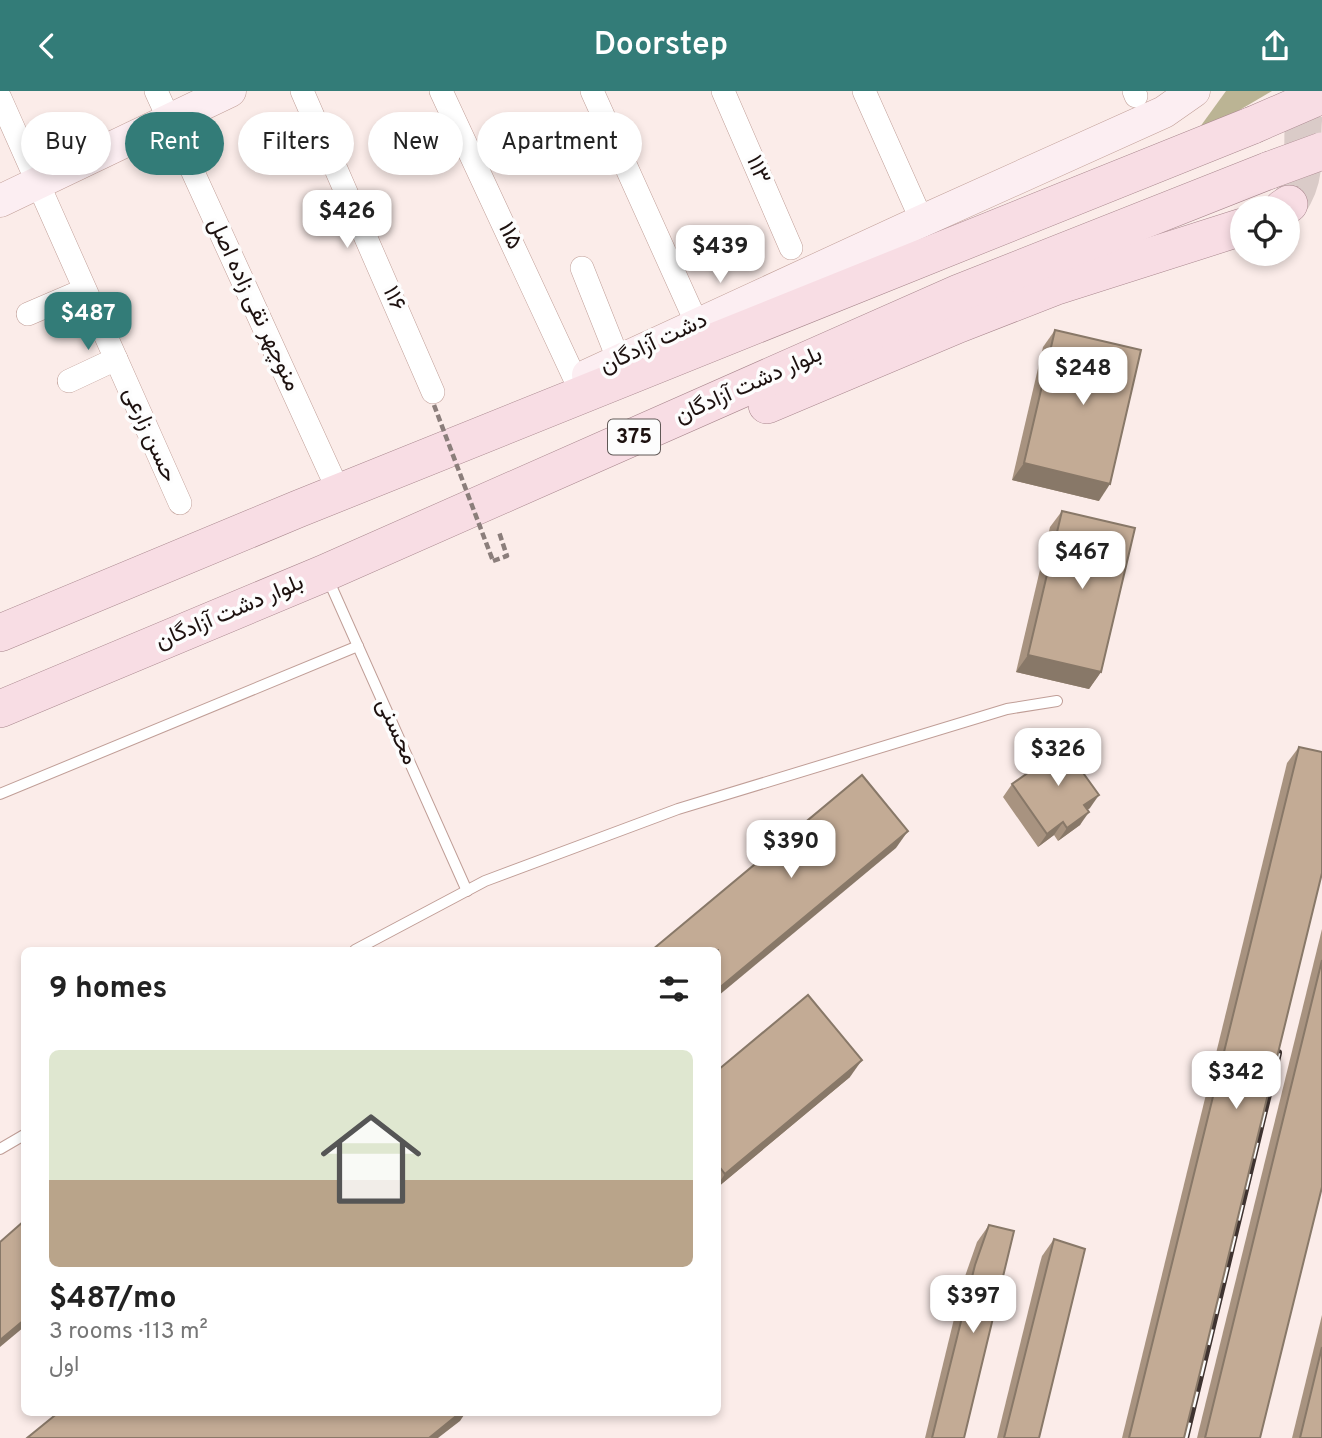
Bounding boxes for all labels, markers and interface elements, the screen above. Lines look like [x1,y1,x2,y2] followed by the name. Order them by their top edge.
[594,26,728,66] text: Doorstep
[28,27,66,65] icon: back
[1256,27,1294,65] icon: share
[21,112,111,175] chip: Buy
[125,112,224,175] chip: Rent
[238,112,354,175] chip: Filters
[368,112,463,175] chip: New
[477,112,642,175] chip: Apartment
[738,151,776,189] street label: ۱۱۳
[306,191,388,250] pin: $426
[1230,196,1300,266] map controls
[1230,196,1300,266] button: locate
[319,198,375,227] text: $426
[200,213,306,397] street label: منوچهر نقی‌ زاده اصل
[490,218,528,254] street label: ۱۱۵
[679,225,761,285] pin: $439
[692,233,748,262] text: $439
[375,282,411,316] street label: ۱۱۶
[47,293,129,352] pin: $487
[61,300,115,329] text: $487
[596,306,712,382] street label: دشت آزادگان
[671,341,827,431] street label: بلوار دشت آزادگان
[1042,347,1124,407] pin: $248
[1054,355,1112,384] text: $248
[115,383,183,487] street label: حسن زارعی
[608,419,660,455] road number: 375
[1041,531,1123,591] pin: $467
[1054,539,1110,568] text: $467
[151,569,309,657] street label: بلوار دشت آزادگان
[369,694,423,770] street label: محسنی
[1017,729,1099,788] pin: $326
[1030,736,1086,765] text: $326
[750,821,832,880] pin: $390
[763,828,819,857] text: $390
[655,970,693,1008] icon: filters
[49,971,167,1008] text: 9 homes
[1195,1051,1277,1111] pin: $342
[1208,1059,1264,1088] text: $342
[308,1096,434,1222] icon: home
[932,1275,1014,1335] pin: $397
[49,1281,177,1318] text: $487/mo
[946,1283,1000,1312] text: $397
[49,1318,208,1347] text: 3 rooms · 113 m²
[49,1351,79,1380] text: اول

